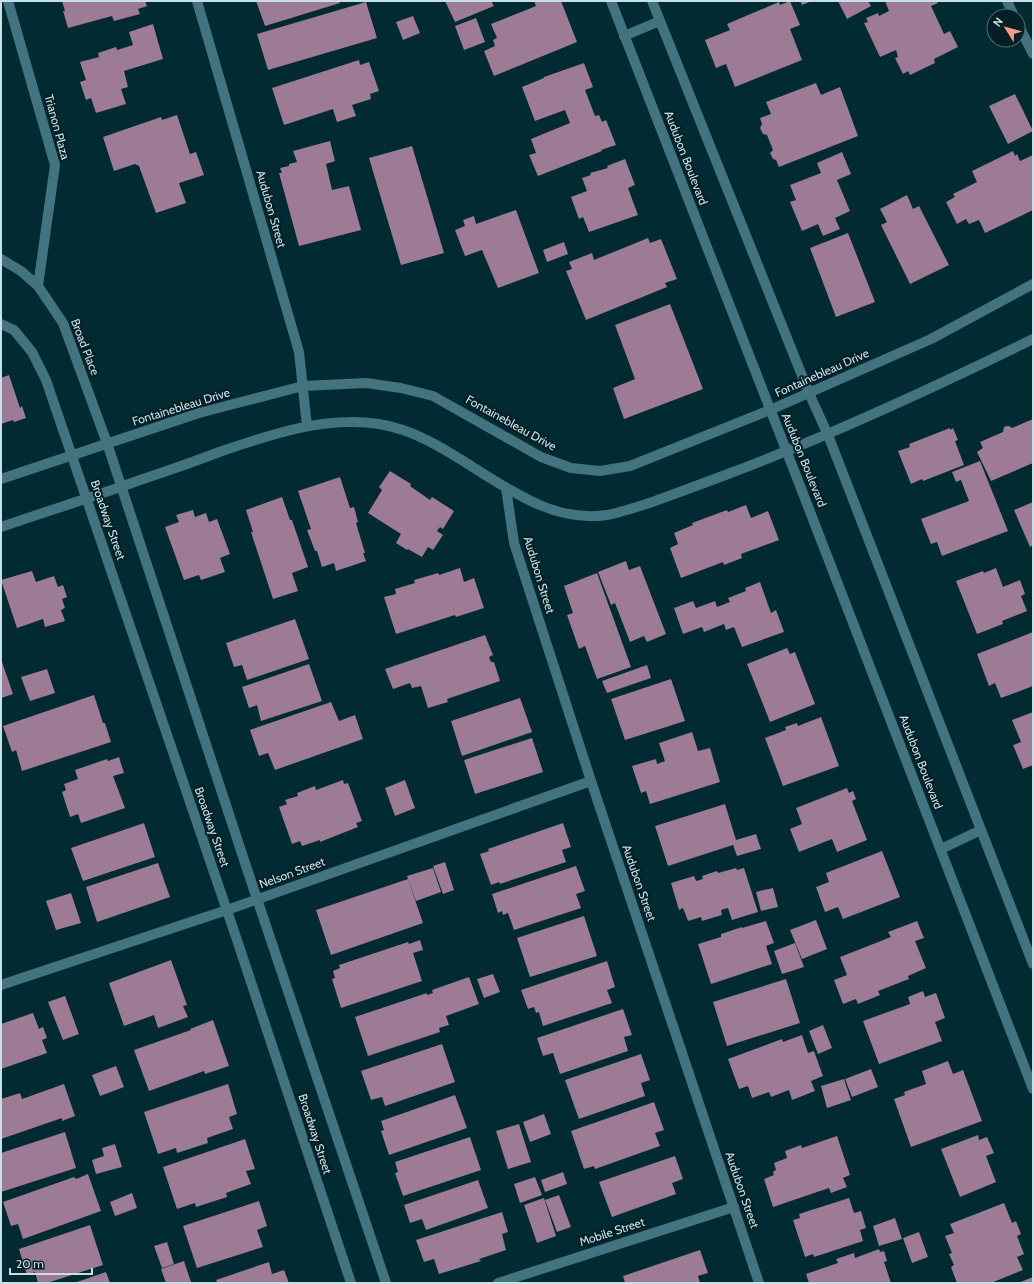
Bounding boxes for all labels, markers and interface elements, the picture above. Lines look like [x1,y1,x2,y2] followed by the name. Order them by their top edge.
[986,8,1026,48] north arrow
[990,15,1006,29] text: N
[42,93,73,161] street label: Trianon Plaza
[662,108,711,207] street label: Audubon Boulevard
[253,168,290,249] street label: Audubon Street
[68,316,103,377] street label: Broad Place
[772,345,871,400] street label: Fontainebleau Drive
[130,385,232,429] street label: Fontainebleau Drive
[463,391,559,454] street label: Fontainebleau Drive
[779,411,830,509] street label: Audubon Boulevard
[88,478,129,562] street label: Broadway Street
[521,534,558,615] street label: Audubon Street
[897,712,946,811] street label: Audubon Boulevard
[192,785,233,869] street label: Broadway Street
[619,843,660,923] street label: Audubon Street
[257,854,327,891] street label: Nelson Street
[295,1092,336,1176] street label: Broadway Street
[722,1150,763,1230] street label: Audubon Street
[577,1214,646,1249] street label: Mobile Street
[10,1250,92,1276] scale bar
[16,1256,44,1271] text: 20 m

